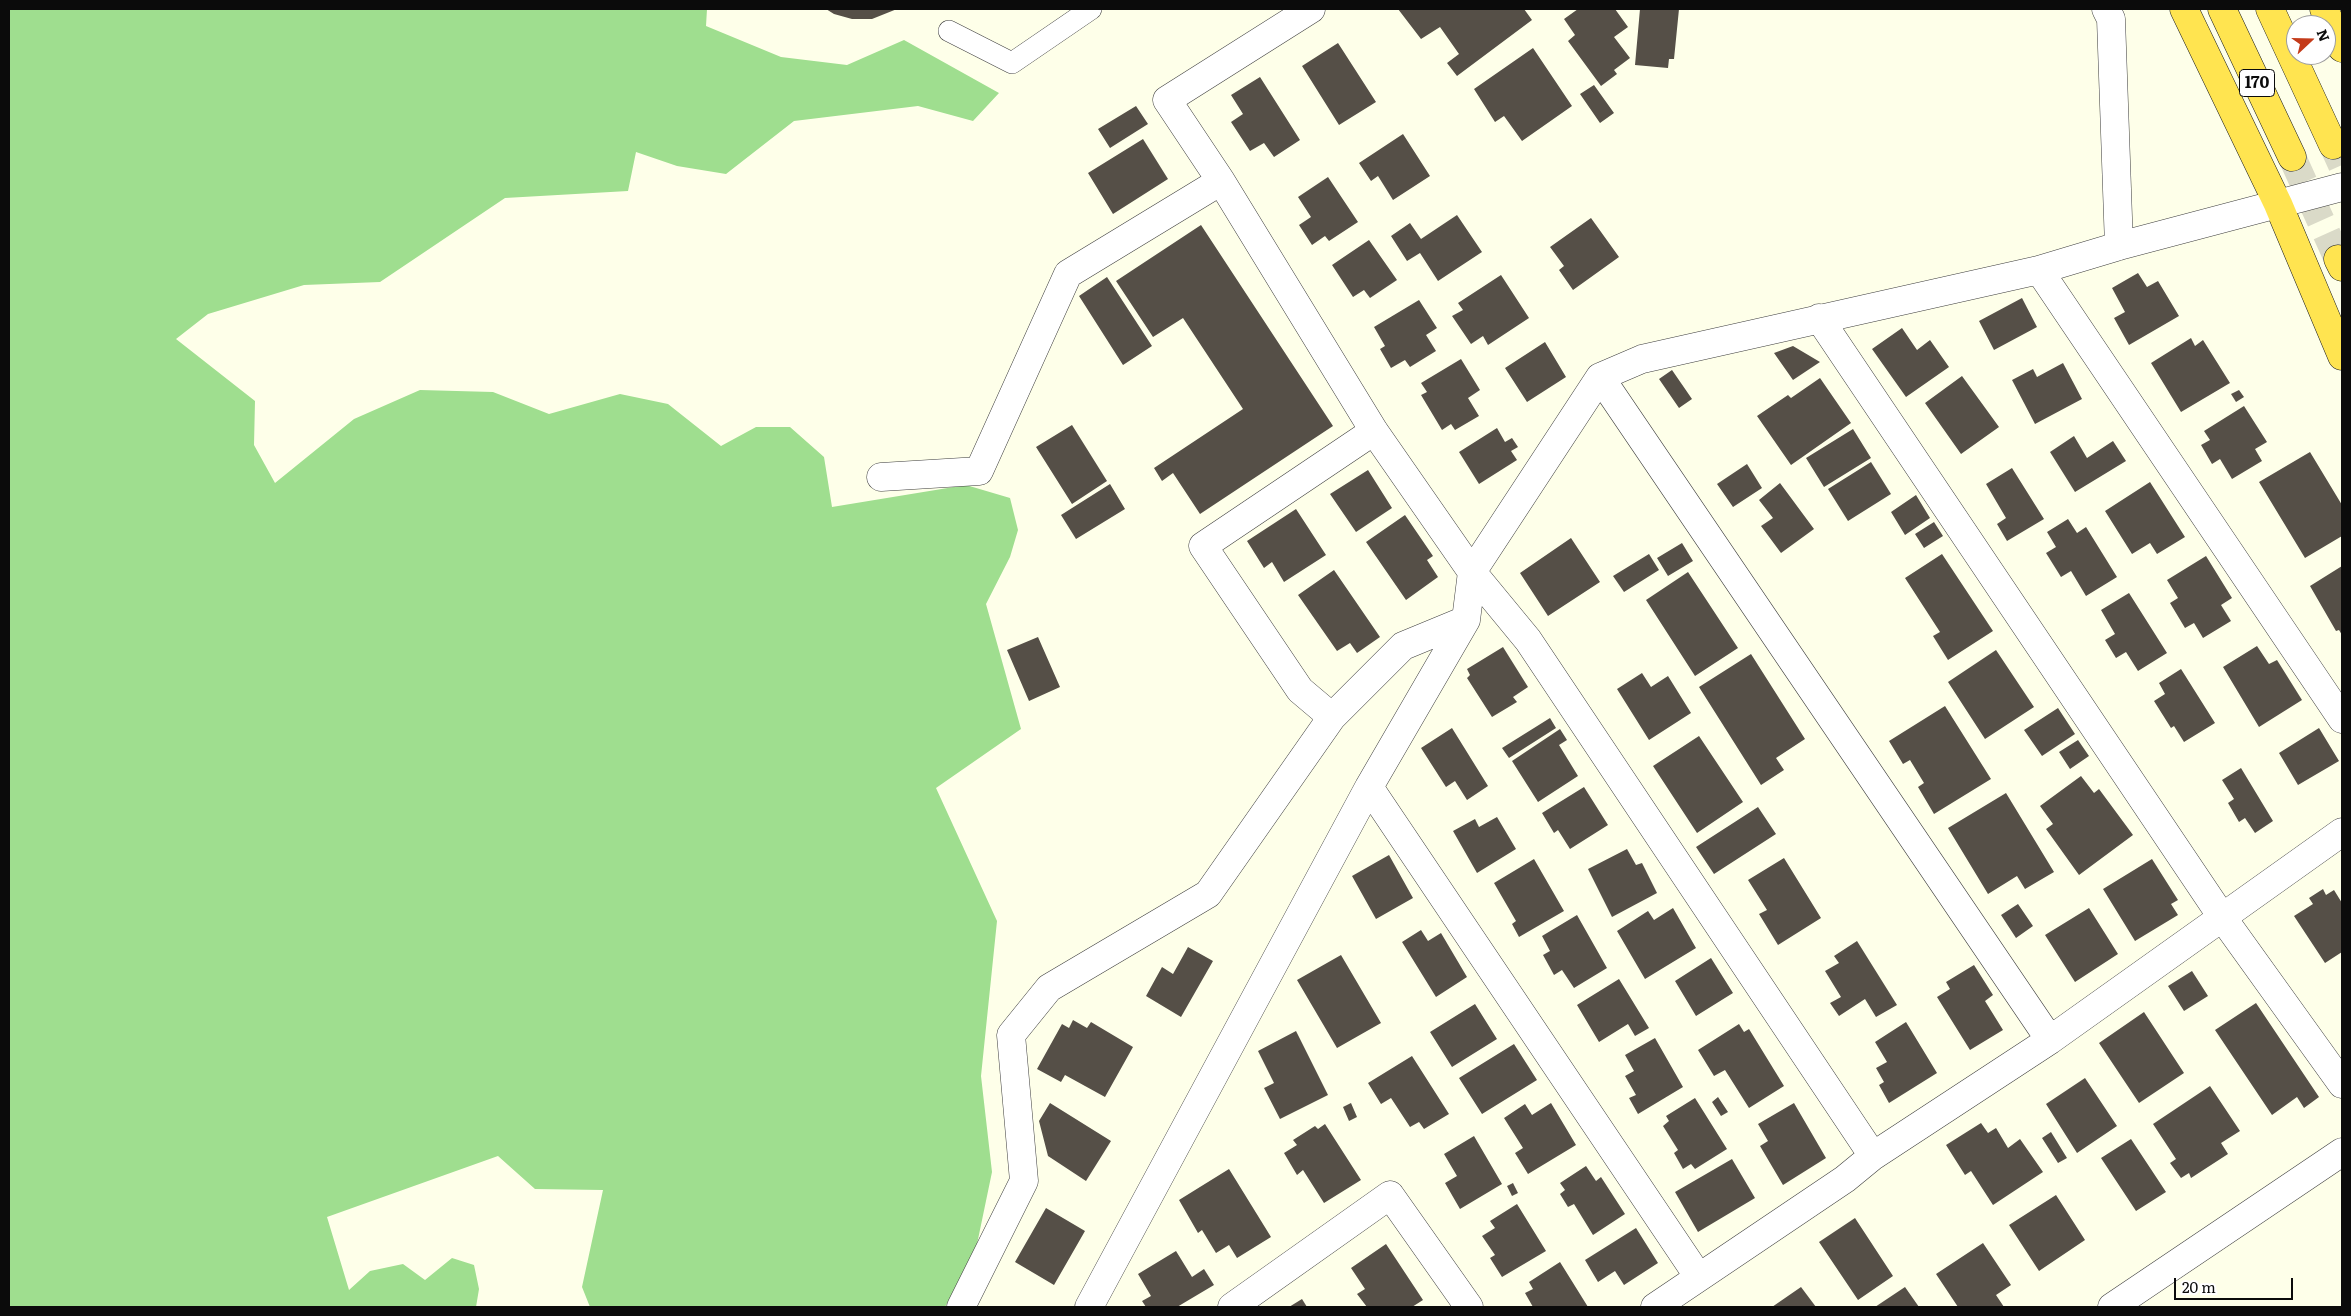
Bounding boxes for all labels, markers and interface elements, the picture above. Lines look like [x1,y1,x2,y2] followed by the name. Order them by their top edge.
[2286,15,2336,65] north arrow
[2313,26,2336,44] text: N
[2240,70,2274,96] road number: 170
[2176,1268,2295,1300] scale bar
[2182,1275,2216,1298] text: 20 m

